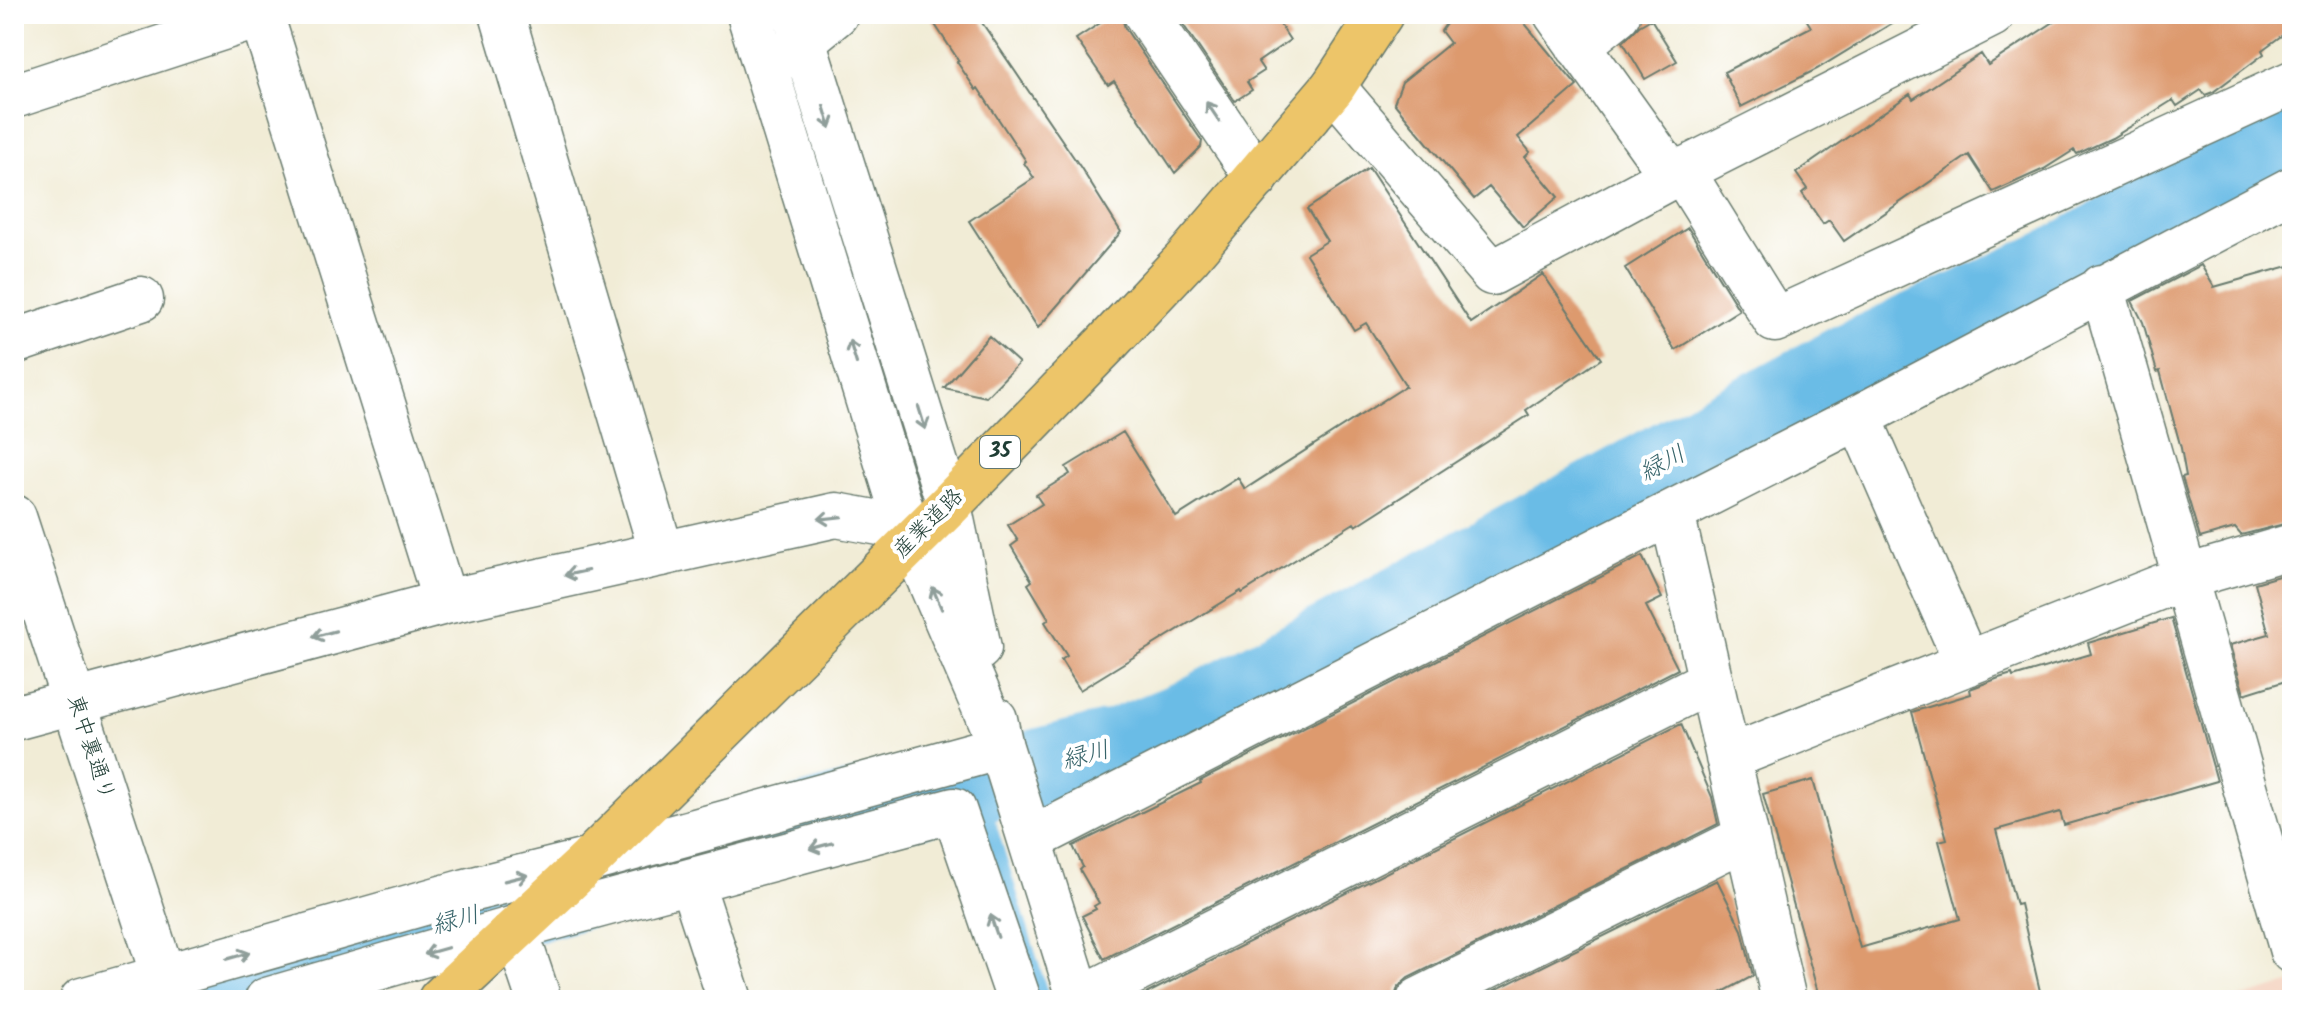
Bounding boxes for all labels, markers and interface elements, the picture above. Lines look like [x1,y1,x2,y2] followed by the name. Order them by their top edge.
[1205,101,1221,124] one-way arrow
[820,103,835,129] one-way arrow
[845,340,859,365] one-way arrow
[915,406,930,431] one-way arrow
[980,436,1020,468] road number: 35
[1633,436,1693,492] water label: 緑川
[886,481,972,567] street label: 産業道路
[818,510,844,525] one-way arrow
[564,566,590,581] one-way arrow
[928,586,943,611] one-way arrow
[311,628,337,643] one-way arrow
[56,690,124,806] street label: 東中裏通り
[1058,731,1114,781] water label: 緑川
[809,839,835,854] one-way arrow
[502,870,528,885] one-way arrow
[428,896,484,946] water label: 緑川
[986,914,1000,939] one-way arrow
[423,944,449,959] one-way arrow
[225,948,251,963] one-way arrow

